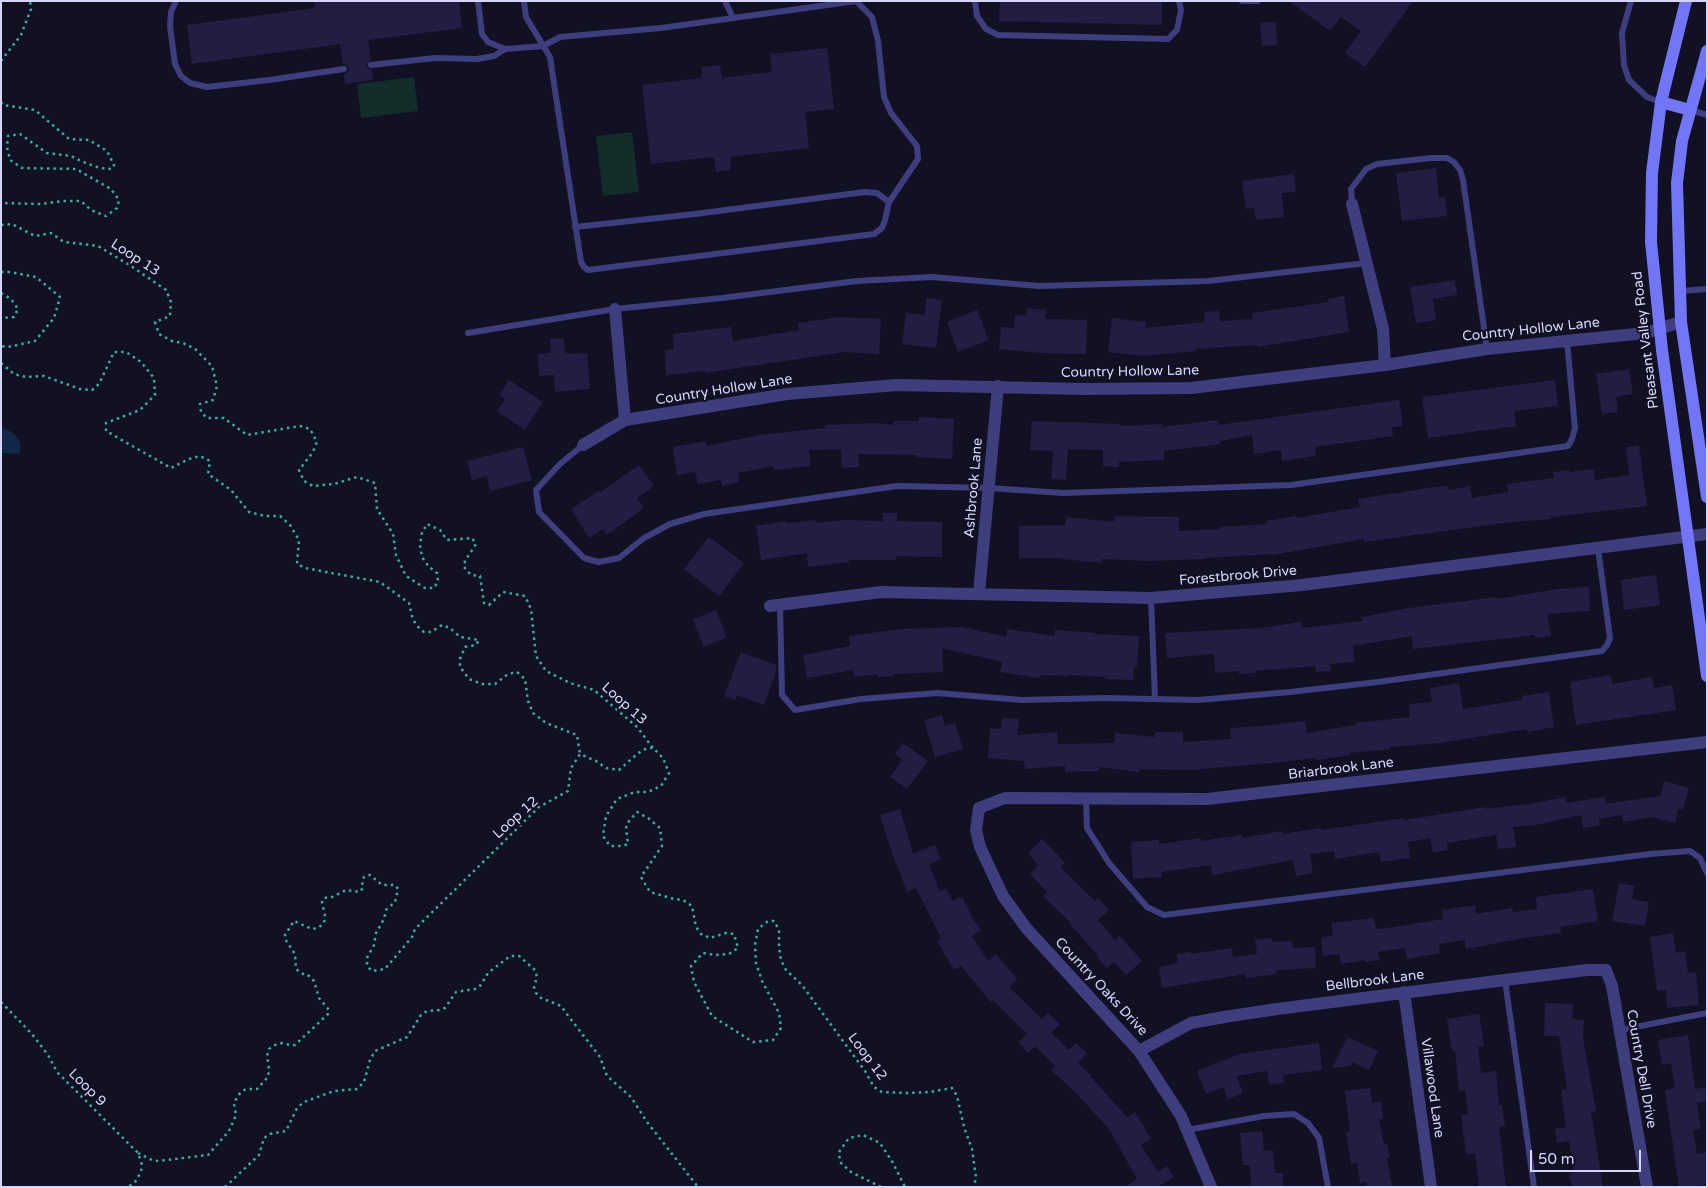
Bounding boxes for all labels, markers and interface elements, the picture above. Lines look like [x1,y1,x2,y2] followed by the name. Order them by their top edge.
[107,236,163,280] street label: Loop 13
[1629,270,1663,410] street label: Pleasant Valley Road
[1461,314,1601,346] street label: Country Hollow Lane
[1061,362,1199,382] street label: Country Hollow Lane
[654,371,794,409] street label: Country Hollow Lane
[961,437,987,539] street label: Ashbrook Lane
[1178,562,1298,590] street label: Forestbrook Drive
[598,679,650,729] street label: Loop 13
[1287,754,1395,784] street label: Briarbrook Lane
[490,793,542,843] street label: Loop 12
[1051,934,1151,1040] street label: Country Oaks Drive
[1325,967,1425,995] street label: Bellbrook Lane
[1622,1008,1660,1130] street label: Country Dell Drive
[844,1030,890,1084] street label: Loop 12
[1417,1037,1447,1139] street label: Villawood Lane
[65,1066,109,1110] street label: Loop 9
[1533,1140,1644,1172] scale bar
[1538,1150,1575,1168] text: 50 m

